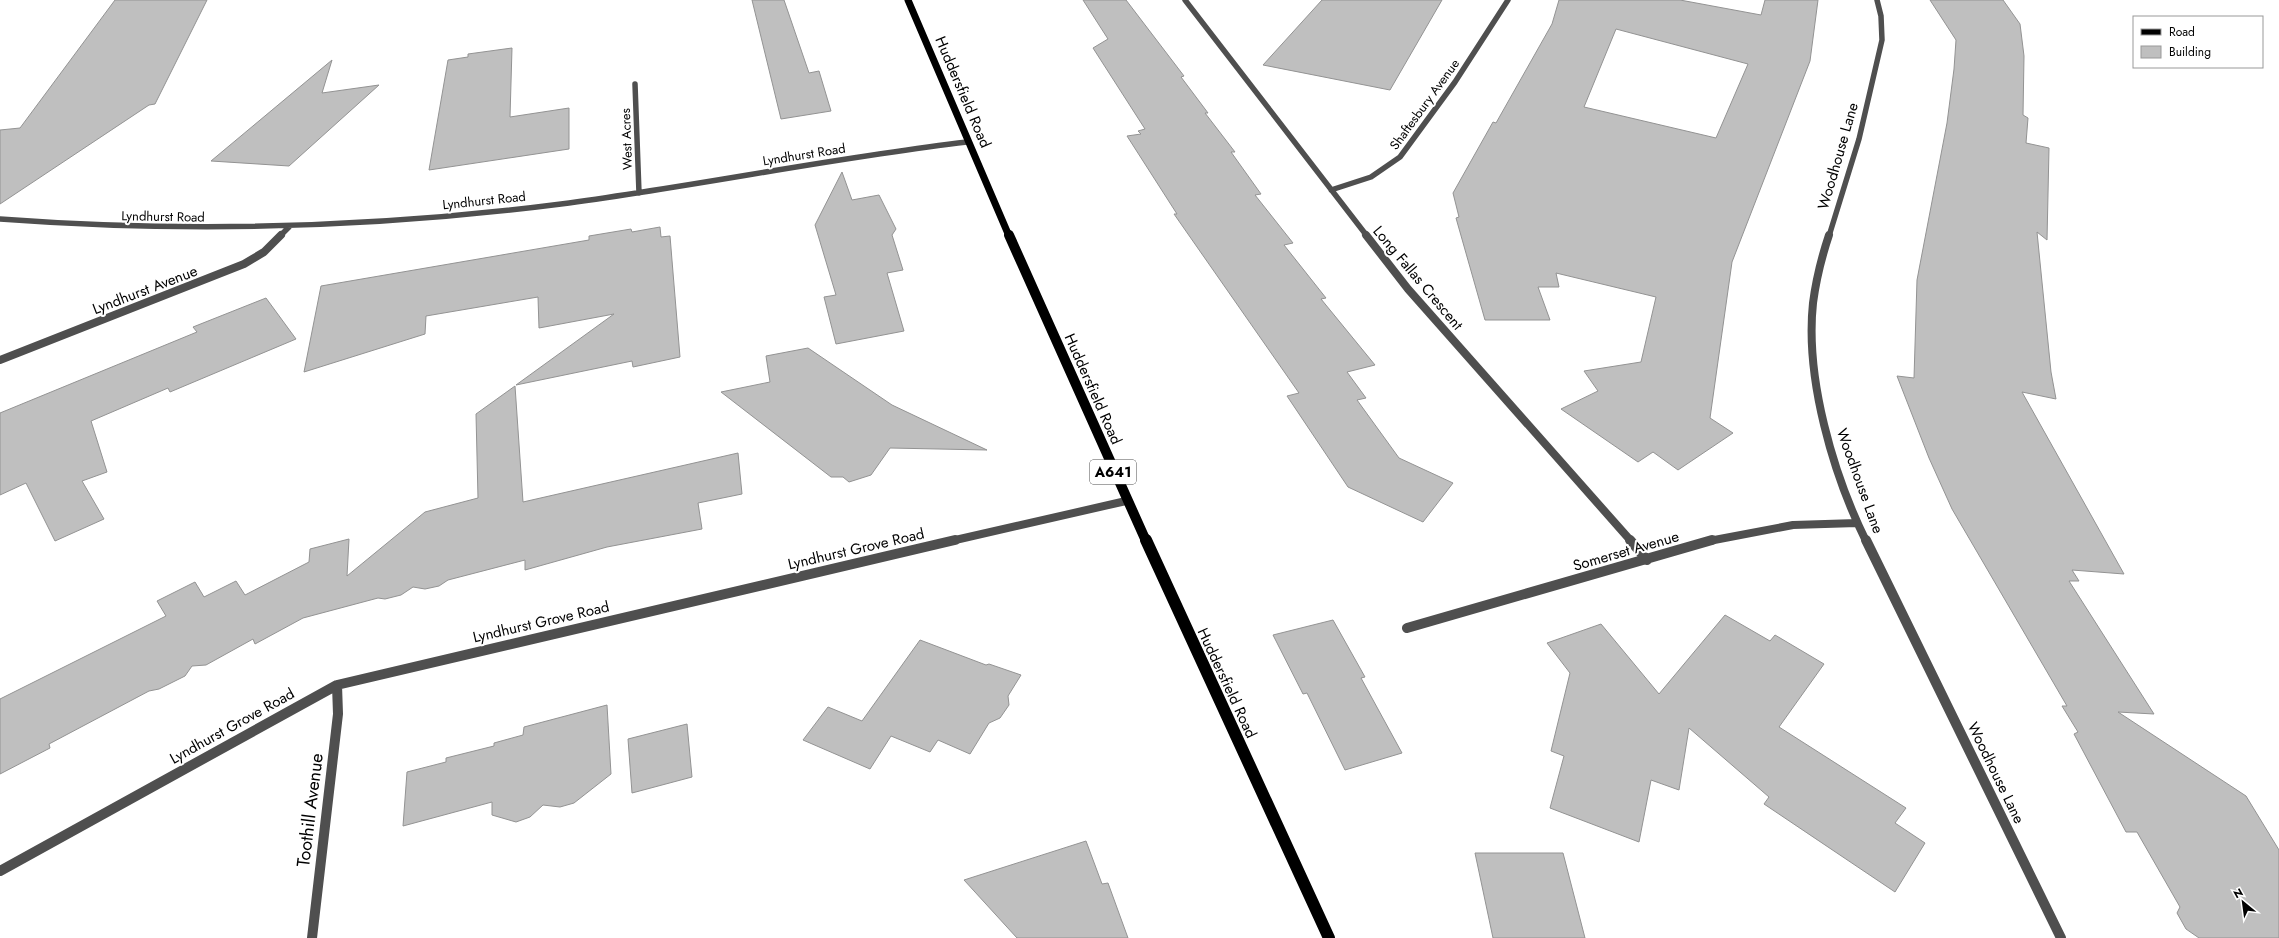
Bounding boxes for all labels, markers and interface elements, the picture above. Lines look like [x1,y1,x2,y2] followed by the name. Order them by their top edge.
[2133,16,2263,68] legend
[2169,23,2195,41] text: Road
[930,33,996,151] street label: Huddersfield Road
[2169,43,2211,61] text: Building
[1385,55,1464,154] street label: Shaftesbury Avenue
[1812,100,1864,212] street label: Woodhouse Lane
[616,108,637,170] street label: West Acres
[761,139,847,170] street label: Lyndhurst Road
[441,187,527,214] street label: Lyndhurst Road
[121,206,205,227] street label: Lyndhurst Road
[1368,221,1469,335] street label: Long Fallas Crescent
[89,260,201,320] street label: Lyndhurst Avenue
[1059,330,1127,448] street label: Huddersfield Road
[1831,425,1889,537] street label: Woodhouse Lane
[1090,460,1136,484] road number: A641
[786,523,926,575] street label: Lyndhurst Grove Road
[1570,525,1682,577] street label: Somerset Avenue
[471,596,611,648] street label: Lyndhurst Grove Road
[1192,624,1262,742] street label: Huddersfield Road
[166,683,298,769] street label: Lyndhurst Grove Road
[1962,719,2030,828] street label: Woodhouse Lane
[290,752,330,868] street label: Toothill Avenue
[2223,882,2263,922] north arrow
[2230,884,2246,902] text: N

